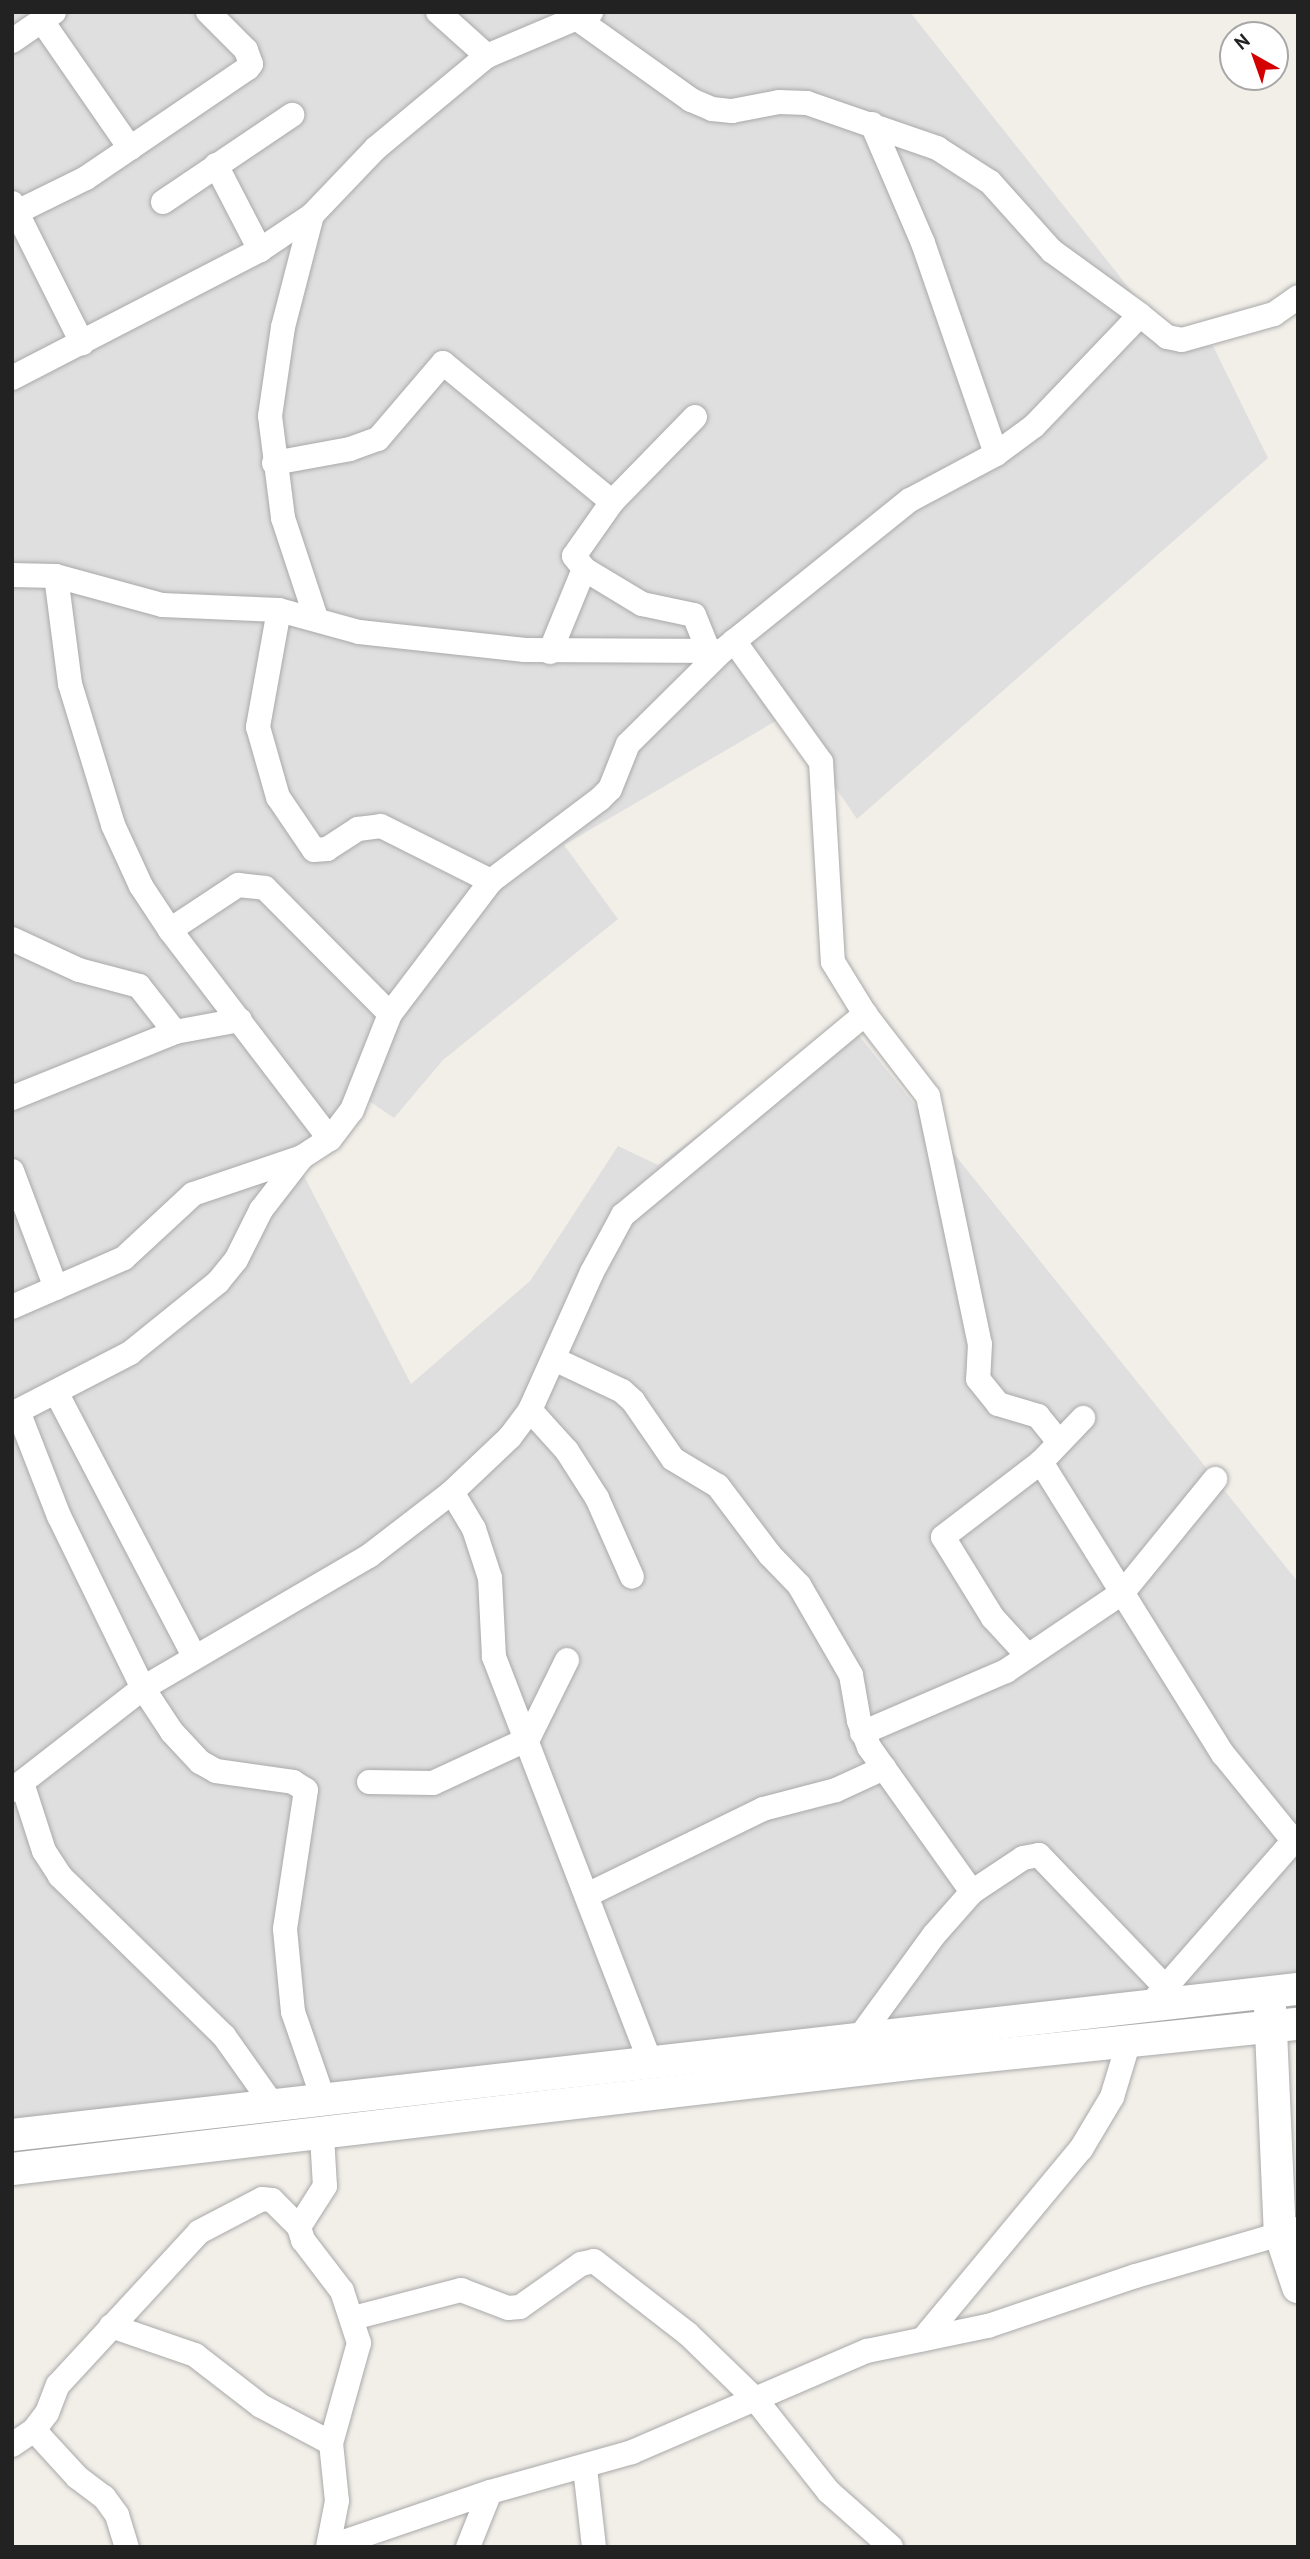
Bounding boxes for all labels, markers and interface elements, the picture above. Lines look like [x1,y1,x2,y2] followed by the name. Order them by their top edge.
[1219,21,1289,91] north arrow
[1229,28,1254,55] text: N

